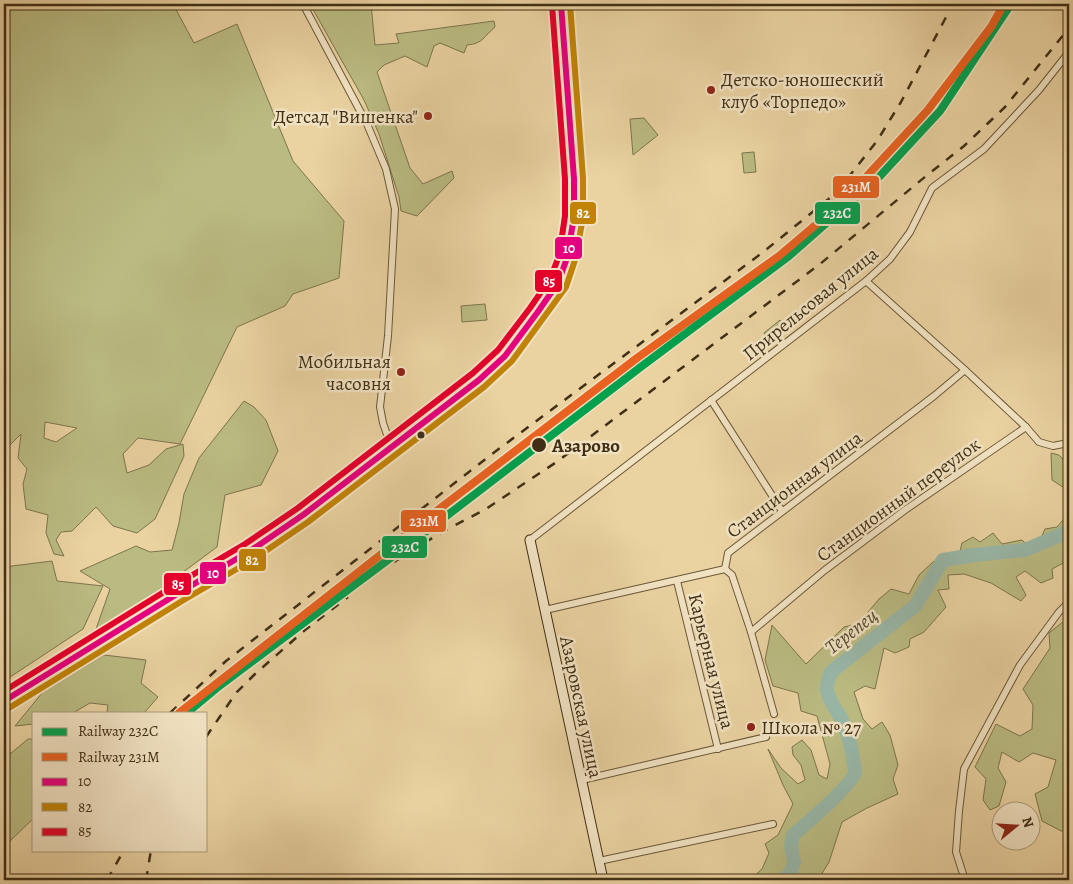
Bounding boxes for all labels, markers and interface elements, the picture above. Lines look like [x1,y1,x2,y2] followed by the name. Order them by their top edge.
[721,67,884,115] place label: Детско-юношеский клуб «Торпедо»
[705,84,717,96] marker: Детско-юношеский клуб «Торпедо»
[274,104,418,130] place label: Детсад "Вишенка"
[422,110,434,122] marker: Детсад "Вишенка"
[832,175,880,199] line badge: 231М
[841,178,871,197] text: 231М
[569,201,597,225] line badge: 82
[814,201,861,225] line badge: 232C
[576,204,590,223] text: 82
[823,204,851,223] text: 232C
[554,236,583,260] line badge: 10
[563,239,575,258] text: 10
[737,241,884,367] street label: Прирельсовая улица
[534,269,563,293] line badge: 85
[543,272,555,291] text: 85
[298,349,391,397] place label: Мобильная часовня
[395,366,407,378] marker: Мобильная часовня
[721,425,868,544] street label: Станционная улица
[416,430,426,440] unlabelled marker
[811,431,986,568] street label: Станционный переулок
[551,433,620,459] place label: Азарово
[530,436,548,454] marker: Азарово
[400,509,447,533] line badge: 231М
[409,512,439,531] text: 231М
[381,535,428,559] line badge: 232C
[391,538,419,557] text: 232C
[238,548,267,572] line badge: 82
[245,551,259,570] text: 82
[199,561,227,585] line badge: 10
[207,564,219,583] text: 10
[163,572,192,596] line badge: 85
[172,575,184,594] text: 85
[682,591,741,732] street label: Карьерная улица
[819,602,883,661] water label: Терепец
[553,633,609,781] street label: Азаровская улица
[32,712,208,852] legend
[761,715,861,741] place label: Школа № 27
[78,721,158,741] text: Railway 232C
[745,721,757,733] marker: Школа № 27
[78,747,160,767] text: Railway 231М
[78,771,91,791] text: 10
[78,797,92,817] text: 82
[990,802,1040,852] north arrow
[1017,814,1038,830] text: N
[78,821,92,841] text: 85

